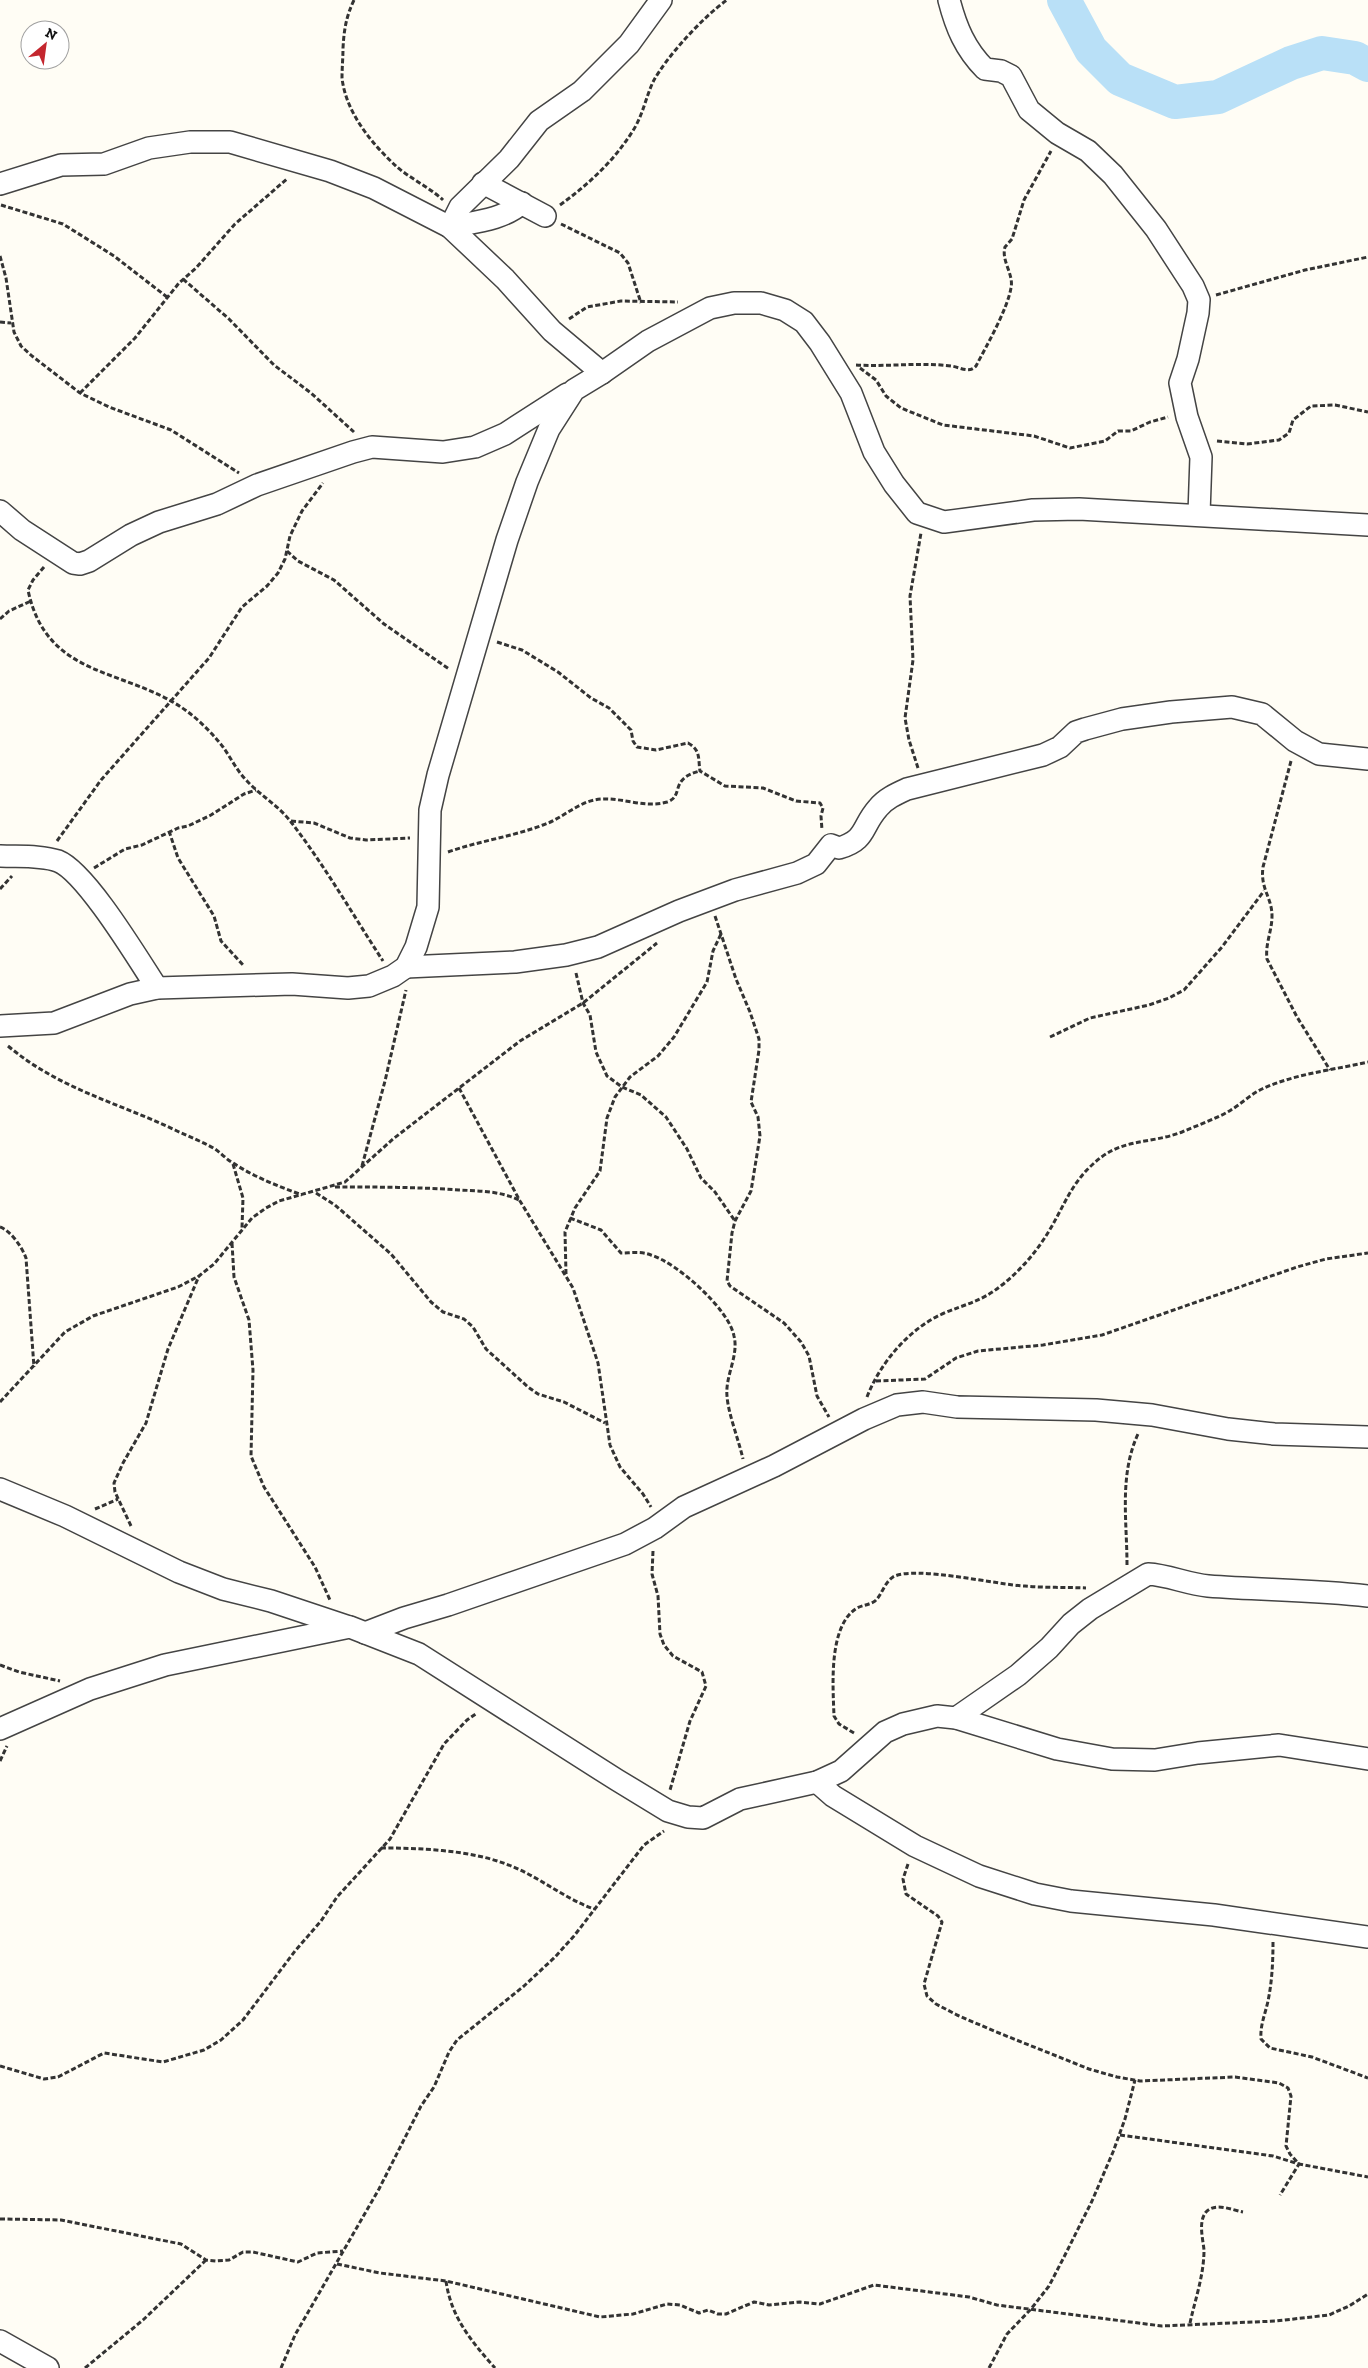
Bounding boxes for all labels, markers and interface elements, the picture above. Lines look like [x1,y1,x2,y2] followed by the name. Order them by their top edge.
[20,20,70,70] north arrow
[42,24,60,44] text: N

